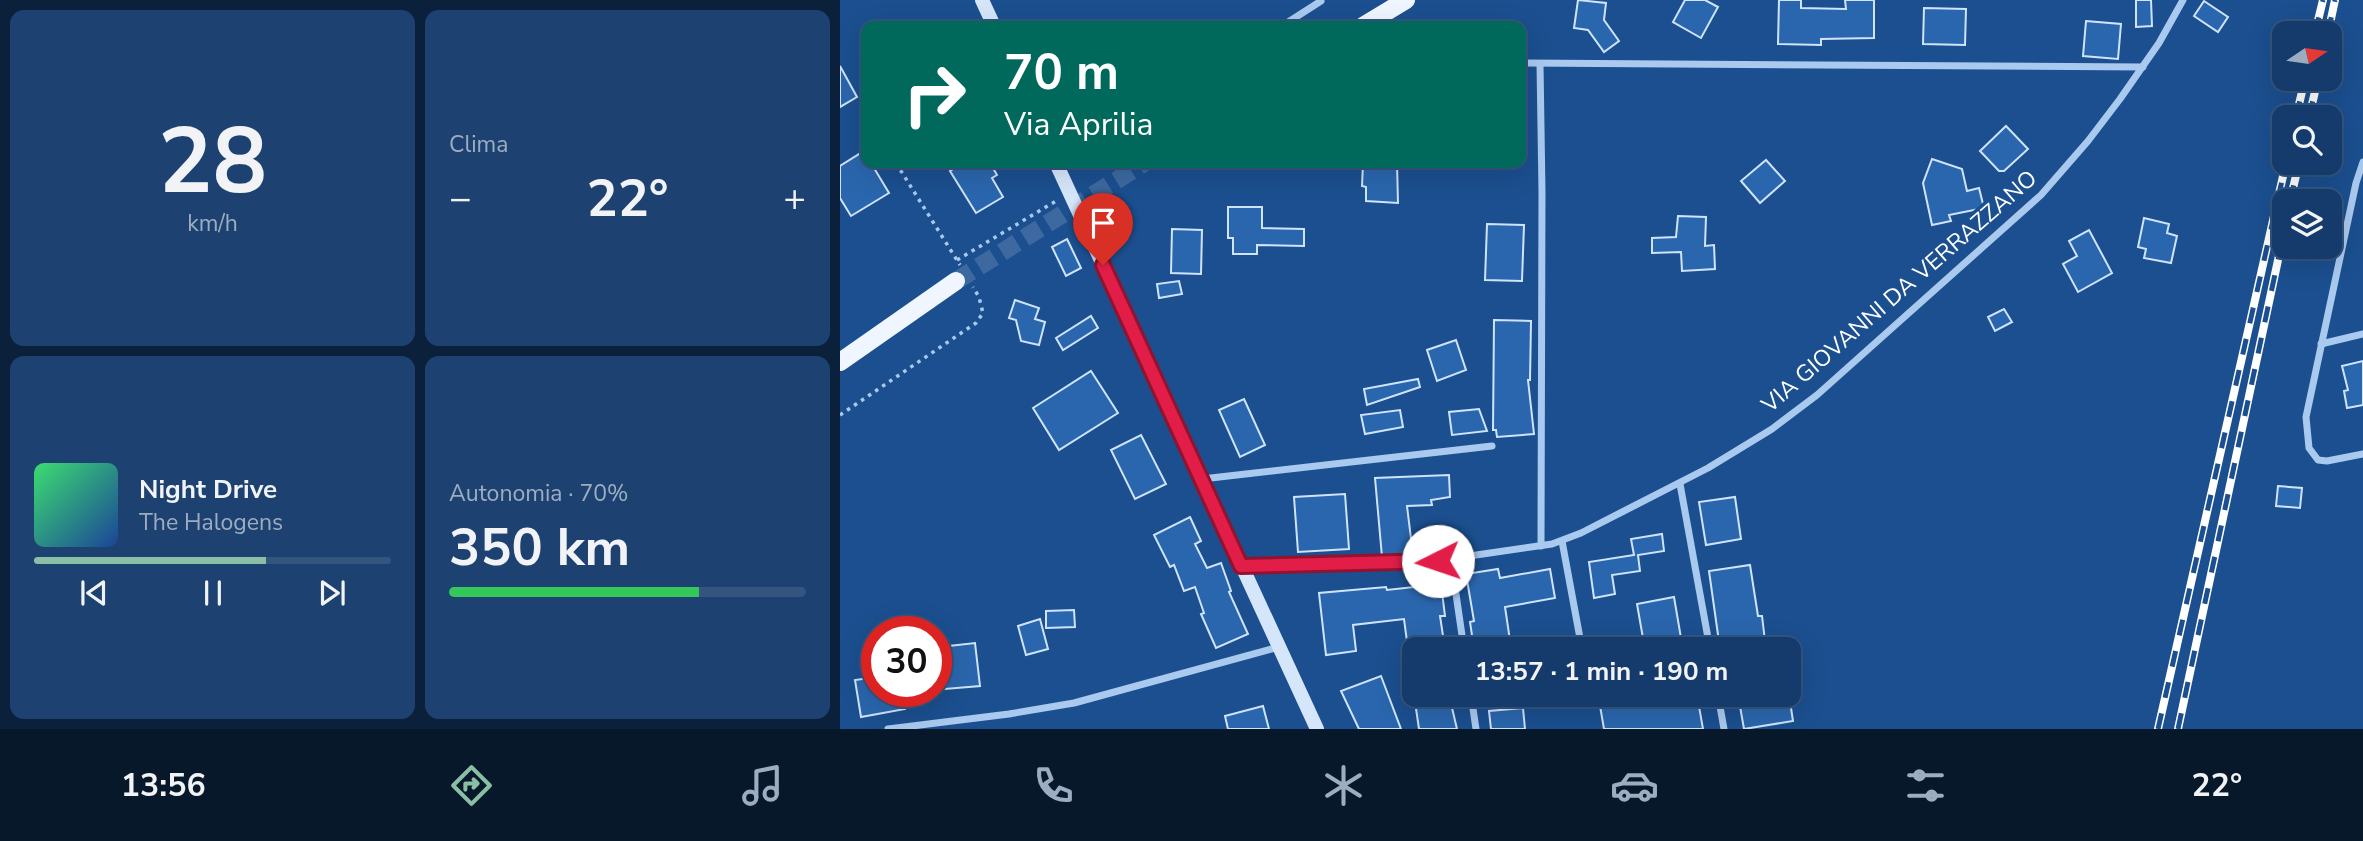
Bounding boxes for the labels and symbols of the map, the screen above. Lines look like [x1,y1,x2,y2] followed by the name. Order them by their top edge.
[2272,21,2342,91] north arrow
[1754,163,2044,420] street label: VIA GIOVANNI DA VERRAZZANO
[1073,193,1133,265] pin
[1401,524,1475,598] position arrow
[861,616,952,707] speed limit sign: 30

